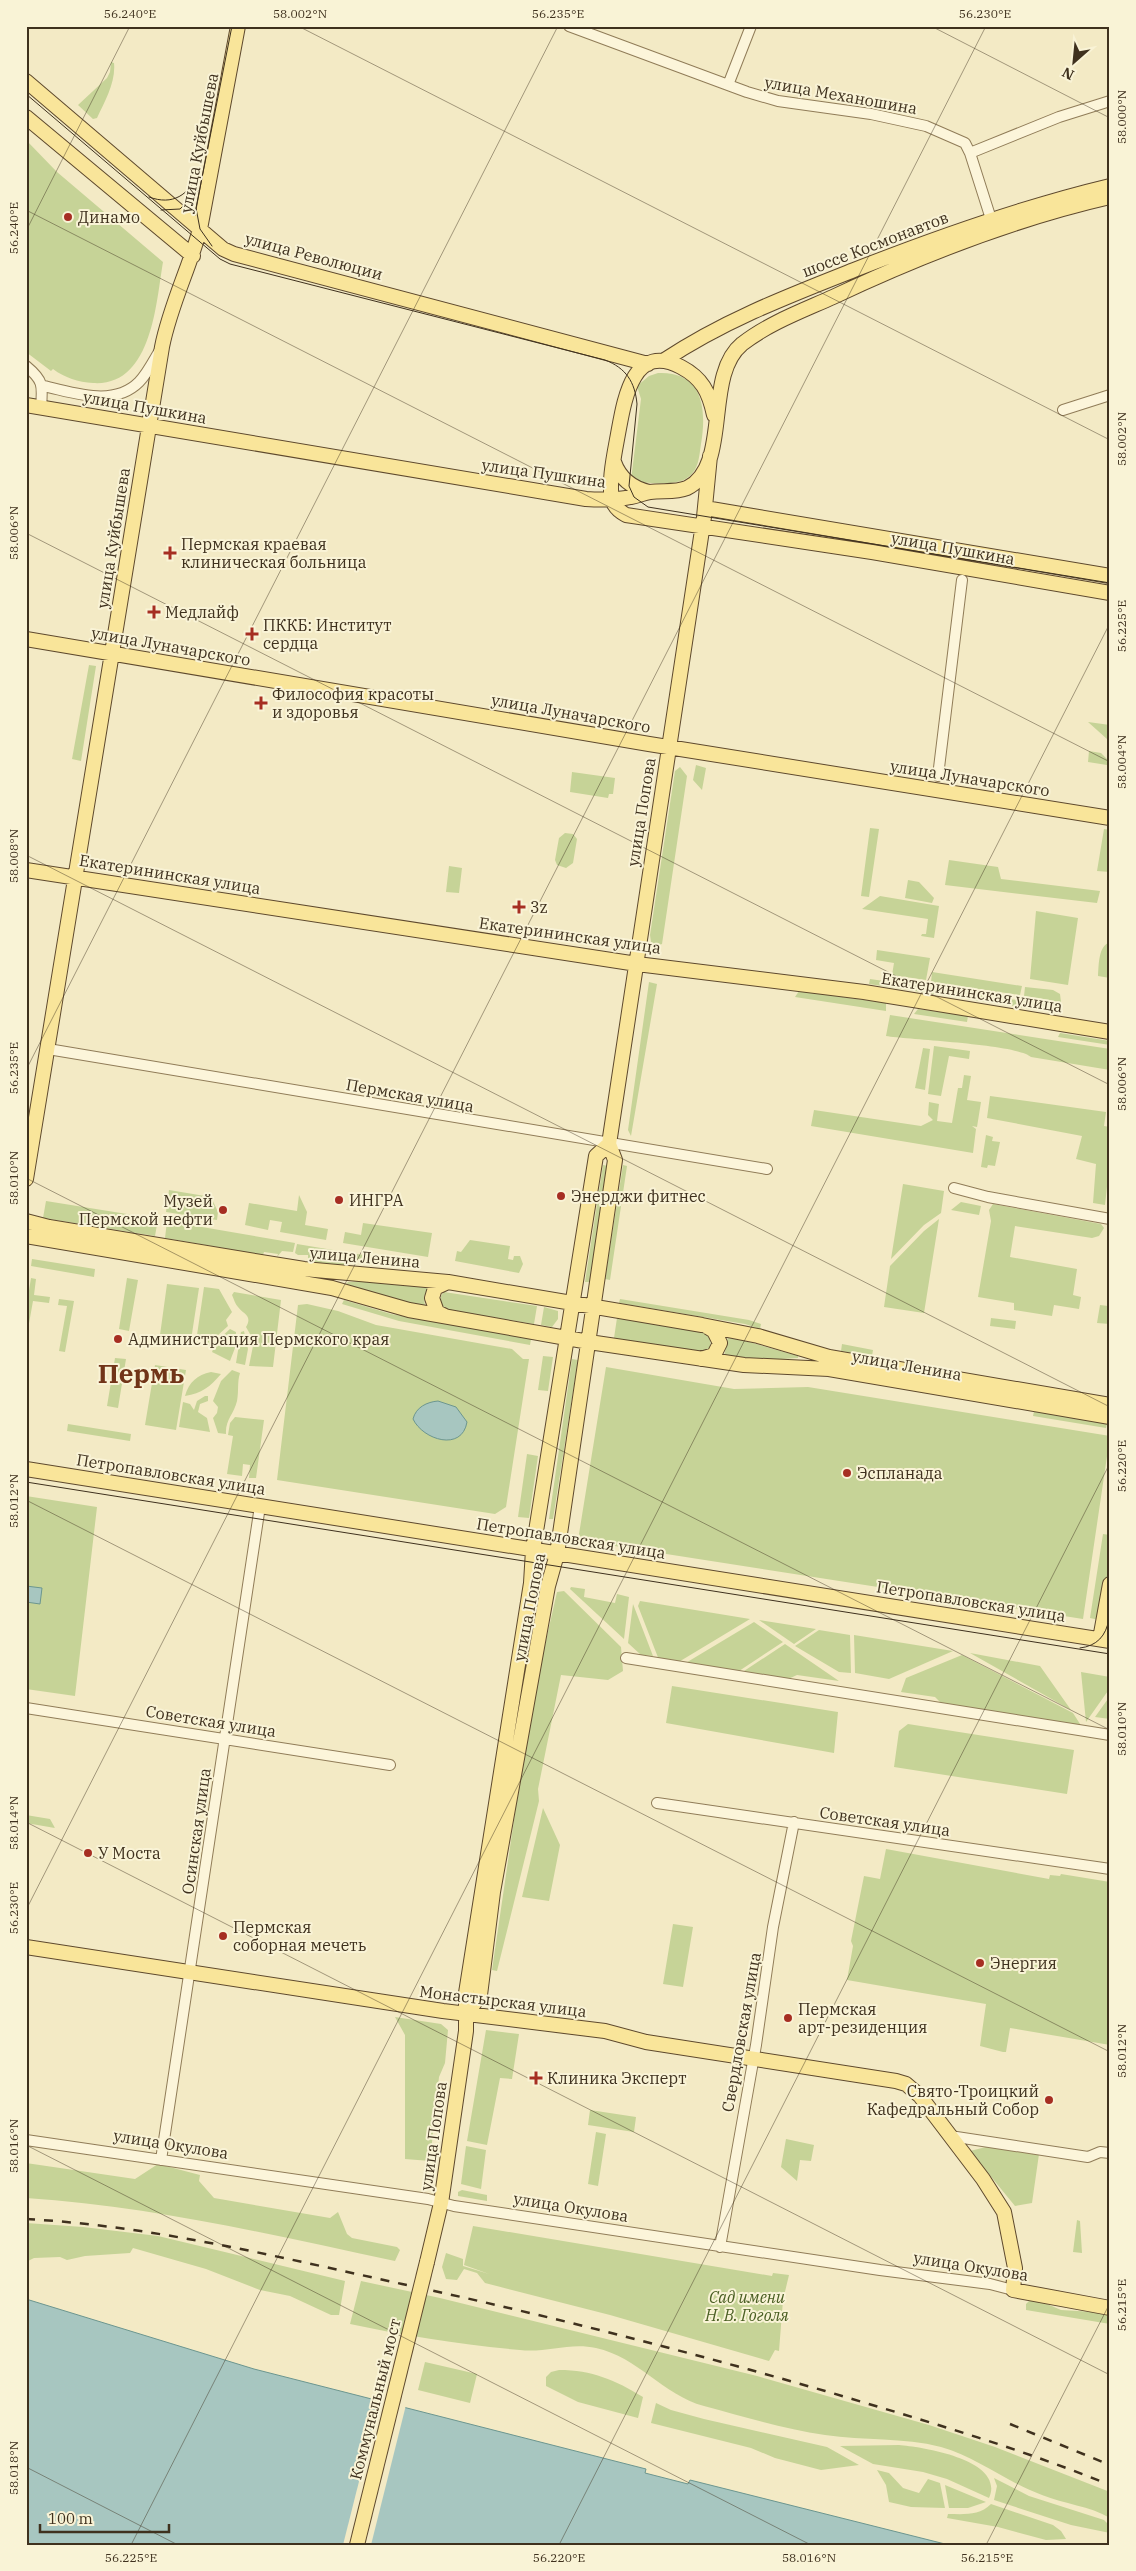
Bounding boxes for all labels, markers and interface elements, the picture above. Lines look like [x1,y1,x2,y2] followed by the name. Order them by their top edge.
[104,6,156,21] text: 56.240°E
[273,6,327,21] text: 58.002°N
[532,6,584,21] text: 56.235°E
[959,6,1011,21] text: 56.230°E
[1048,38,1098,88] north arrow
[1059,63,1077,84] text: N
[176,71,222,215] street label: улица Куйбышева
[763,72,919,118] street label: улица Механошина
[1114,90,1129,144] text: 58.000°N
[6,202,21,254] text: 56.240°E
[78,207,140,227] place label: Динамо
[799,207,951,281] street label: шоссе Космонавтов
[62,211,74,223] marker: Динамо
[243,228,385,284] street label: улица Революции
[82,386,209,428] street label: улица Пушкина
[1114,412,1129,466] text: 58.002°N
[481,454,608,492] street label: улица Пушкина
[92,466,134,610] street label: улица Куйбышева
[6,506,21,560] text: 58.006°N
[890,527,1017,569] street label: улица Пушкина
[181,534,367,572] place label: Пермская краевая клиническая больница
[163,546,177,560] marker: Пермская краевая клиническая больница
[1114,600,1129,652] text: 56.225°E
[165,602,239,622] place label: Медлайф
[147,605,161,619] marker: Медлайф
[263,615,392,653] place label: ПККБ: Институт сердца
[90,622,252,670] street label: улица Луначарского
[245,627,259,641] marker: ПККБ: Институт сердца
[272,684,434,722] place label: Философия красоты и здоровья
[490,689,652,737] street label: улица Луначарского
[254,696,268,710] marker: Философия красоты и здоровья
[1114,735,1129,789] text: 58.004°N
[623,756,660,868] street label: улица Попова
[889,756,1051,800] street label: улица Луначарского
[6,829,21,883] text: 58.008°N
[78,850,262,898] street label: Екатерининская улица
[530,897,548,917] place label: 3z
[512,900,526,914] marker: 3z
[478,912,663,958] street label: Екатерининская улица
[880,968,1064,1016] street label: Екатерининская улица
[6,1042,21,1094] text: 56.235°E
[1114,1057,1129,1111] text: 58.006°N
[344,1074,476,1116] street label: Пермская улица
[6,1151,21,1205] text: 58.010°N
[571,1186,706,1206] place label: Энерджи фитнес
[349,1190,403,1210] place label: ИНГРА
[555,1190,567,1202] marker: Энерджи фитнес
[79,1191,213,1229] place label: Музей Пермской нефти
[333,1194,345,1206] marker: ИНГРА
[217,1204,229,1216] marker: Музей Пермской нефти
[309,1242,421,1272] street label: улица Ленина
[128,1329,389,1349] place label: Администрация Пермского края
[112,1333,124,1345] marker: Администрация Пермского края
[851,1346,964,1385] street label: улица Ленина
[98,1356,184,1390] district label: Пермь
[1114,1440,1129,1492] text: 56.220°E
[75,1449,267,1499] street label: Петропавловская улица
[857,1463,943,1483] place label: Эспланада
[841,1467,853,1479] marker: Эспланада
[6,1474,21,1528] text: 58.012°N
[475,1513,667,1563] street label: Петропавловская улица
[509,1551,549,1663] street label: улица Попова
[875,1576,1067,1626] street label: Петропавловская улица
[144,1701,278,1741] street label: Советская улица
[1114,1702,1129,1756] text: 58.010°N
[177,1766,215,1896] street label: Осинская улица
[6,1796,21,1850] text: 58.014°N
[818,1802,952,1840] street label: Советская улица
[98,1843,161,1863] place label: У Моста
[82,1847,94,1859] marker: У Моста
[6,1882,21,1934] text: 56.230°E
[233,1917,367,1955] place label: Пермская соборная мечеть
[217,1930,229,1942] marker: Пермская соборная мечеть
[717,1950,765,2113] street label: Свердловская улица
[990,1953,1057,1973] place label: Энергия
[974,1957,986,1969] marker: Энергия
[418,1981,588,2021] street label: Монастырская улица
[798,1999,927,2037] place label: Пермская арт-резиденция
[782,2012,794,2024] marker: Пермская арт-резиденция
[1114,2024,1129,2078] text: 58.012°N
[547,2068,687,2088] place label: Клиника Эксперт
[529,2071,543,2085] marker: Клиника Эксперт
[415,2080,451,2192] street label: улица Попова
[867,2081,1039,2119] place label: Свято-Троицкий Кафедральный Собор
[1043,2094,1055,2106] marker: Свято-Троицкий Кафедральный Собор
[6,2119,21,2173] text: 58.016°N
[112,2125,230,2163] street label: улица Окулова
[512,2188,630,2226] street label: улица Окулова
[912,2247,1030,2285] street label: улица Окулова
[1114,2279,1129,2331] text: 56.215°E
[704,2287,789,2325] park label: Сад имени Н. В. Гоголя
[345,2316,405,2482] street label: Коммунальный мост
[6,2441,21,2495] text: 58.018°N
[40,2501,169,2533] scale bar
[48,2509,93,2528] text: 100 m
[105,2550,157,2565] text: 56.225°E
[533,2550,585,2565] text: 56.220°E
[782,2550,836,2565] text: 58.016°N
[961,2550,1013,2565] text: 56.215°E

